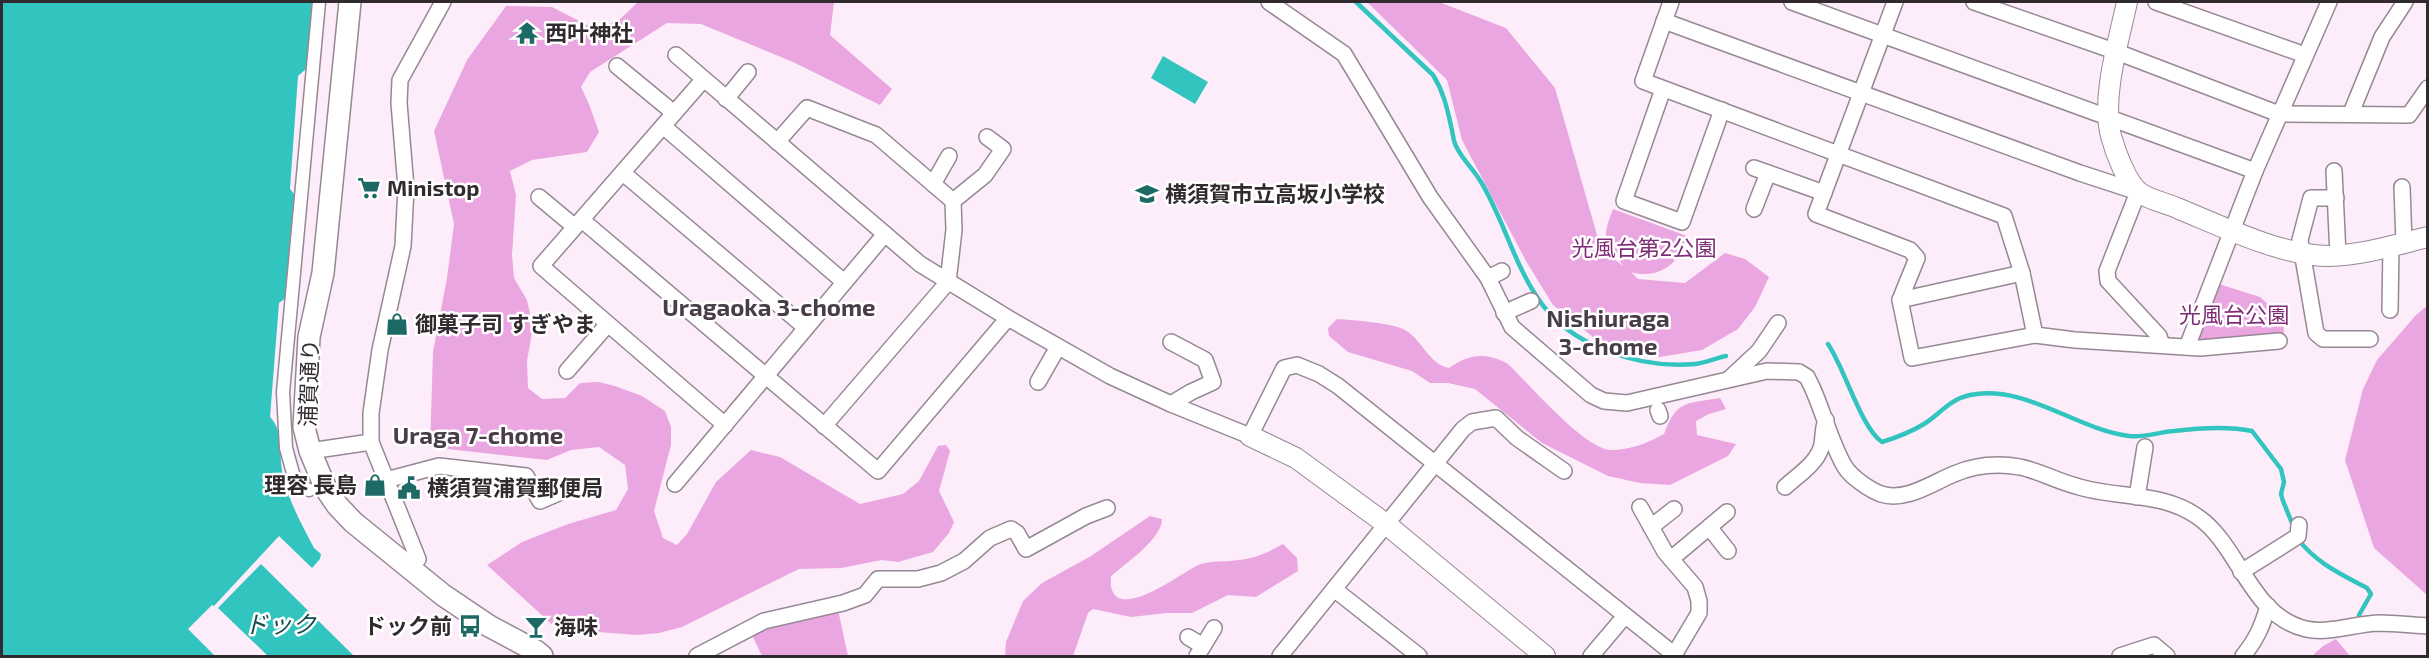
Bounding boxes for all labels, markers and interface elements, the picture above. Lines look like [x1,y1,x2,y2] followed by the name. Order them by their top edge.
[545,19,633,45] place label: 西叶神社
[514,20,540,46] temple icon: 西叶神社
[387,174,479,200] place label: Ministop
[356,175,382,201] supermarket icon: Ministop
[1165,180,1385,206] place label: 横須賀市立高坂小学校
[1134,181,1160,207] school or university icon: 横須賀市立高坂小学校
[1572,234,1716,260] park label: 光風台第2公園
[662,292,876,321] district label: Uragaoka 3-chome
[2179,301,2289,327] park label: 光風台公園
[1546,303,1670,360] district label: Nishiuraga 3-chome
[415,310,596,336] place label: 御菓子司 すぎやま
[384,311,410,337] shop icon: 御菓子司 すぎやま
[293,339,323,427] street label: 浦賀通り
[393,420,563,449] district label: Uraga 7-chome
[264,471,357,497] place label: 理容 長島
[362,472,388,498] shop icon: 理容 長島
[427,474,603,500] place label: 横須賀浦賀郵便局
[396,475,422,501] public building icon: 横須賀浦賀郵便局
[244,609,317,638] water label: ドック
[364,612,452,638] place label: ドック前
[457,613,483,639] bus stop icon: ドック前
[554,613,598,639] place label: 海味
[523,614,549,640] bar icon: 海味

